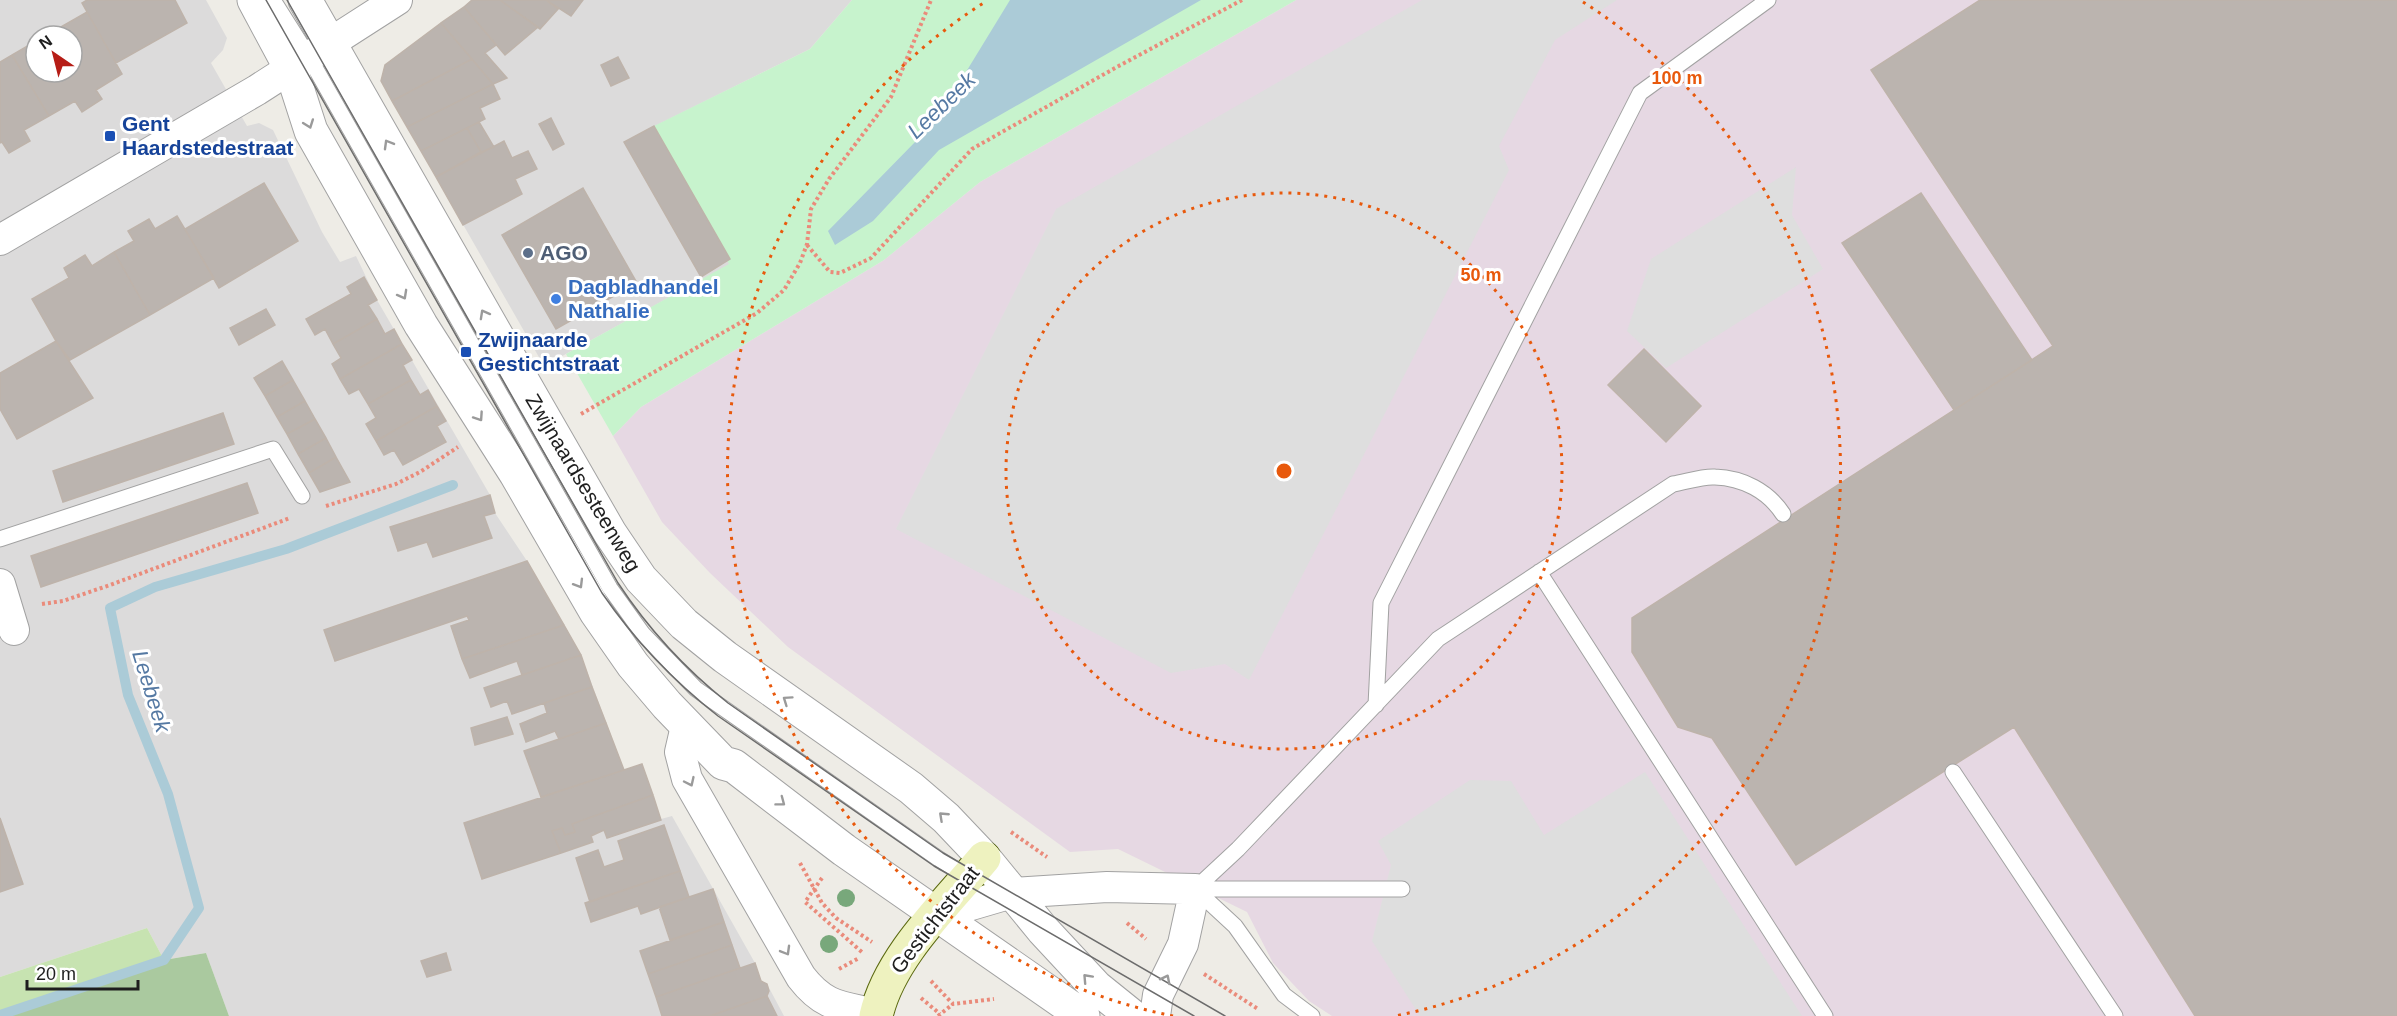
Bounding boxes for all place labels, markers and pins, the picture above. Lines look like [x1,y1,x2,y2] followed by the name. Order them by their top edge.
[122,112,294,159] place label: Gent Haardstedestraat
[103,129,117,143] marker: Gent Haardstedestraat
[540,241,588,264] place label: AGO
[521,246,535,260] marker: AGO
[568,275,719,322] place label: Dagbladhandel Nathalie
[549,292,563,306] marker: Dagbladhandel Nathalie
[478,328,619,375] place label: Zwijnaarde Gestichtstraat
[459,345,473,359] marker: Zwijnaarde Gestichtstraat
[1274,461,1294,481] centre of rings

